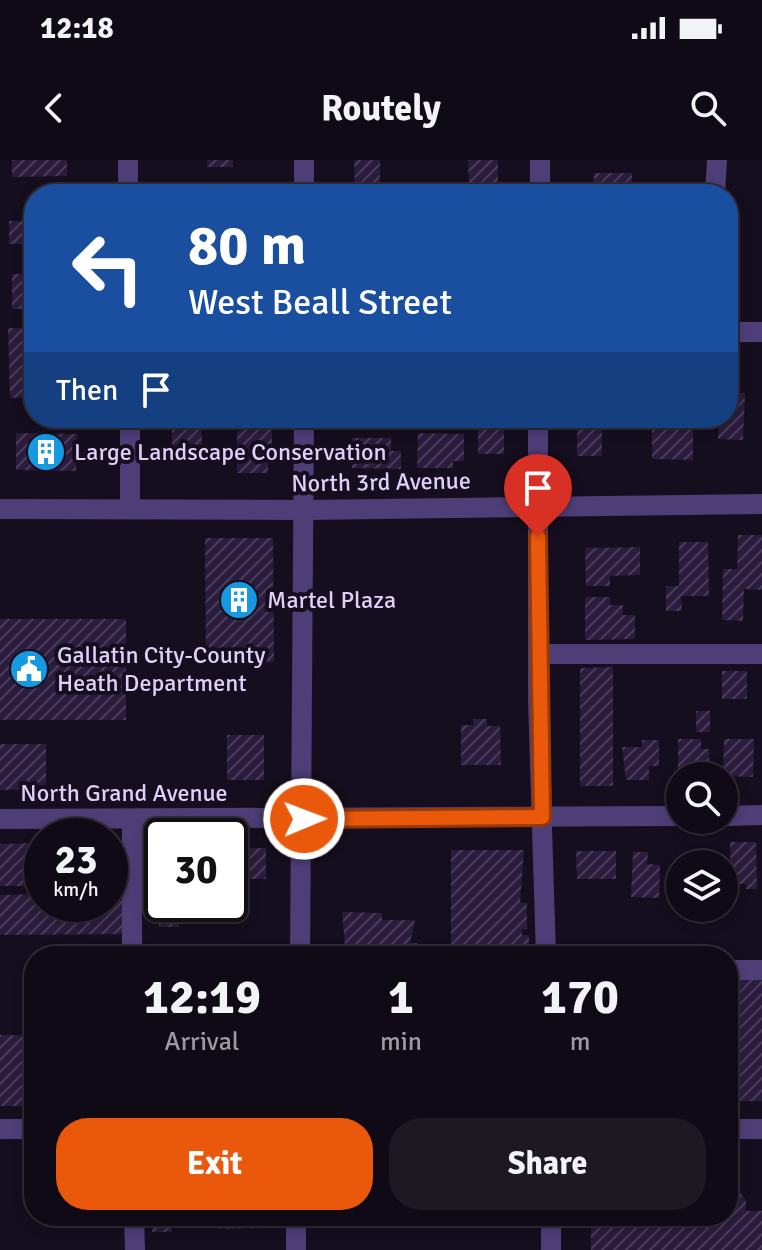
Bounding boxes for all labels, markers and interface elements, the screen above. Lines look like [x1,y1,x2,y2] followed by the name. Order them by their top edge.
[40,10,114,47] text: 12:18
[32,86,76,130] icon: back
[321,86,441,131] text: Routely
[686,86,730,130] icon: search
[188,211,306,280] text: 80 m
[56,216,160,320] icon: left
[188,280,452,325] text: West Beall Street
[134,368,178,412] icon: arrive
[56,372,118,409] text: Then
[25,431,67,473] building icon: Large Landscape Conservation
[74,437,387,467] place label: Large Landscape Conservation
[504,454,572,536] pin
[291,465,471,499] street label: North 3rd Avenue
[516,466,560,510] icon: arrive
[218,579,260,621] building icon: Martel Plaza
[267,585,396,615] place label: Martel Plaza
[57,640,266,698] place label: Gallatin City-County Heath Department
[8,648,50,690] public building icon: Gallatin City-County Heath Department
[666,762,738,922] map controls
[666,762,738,834] button: search
[262,777,346,861] position arrow
[20,778,228,808] street label: North Grand Avenue
[144,818,248,922] speed limit sign: 30
[54,835,98,885] text: 23
[666,850,738,922] button: layers
[53,877,99,902] text: km/h
[143,968,261,1027] text: 12:19
[388,968,414,1027] text: 1
[541,968,619,1027] text: 170
[165,1026,239,1058] text: Arrival
[380,1026,422,1058] text: min
[570,1026,590,1058] text: m
[56,1118,373,1210] button: Exit
[389,1118,706,1210] button: Share

